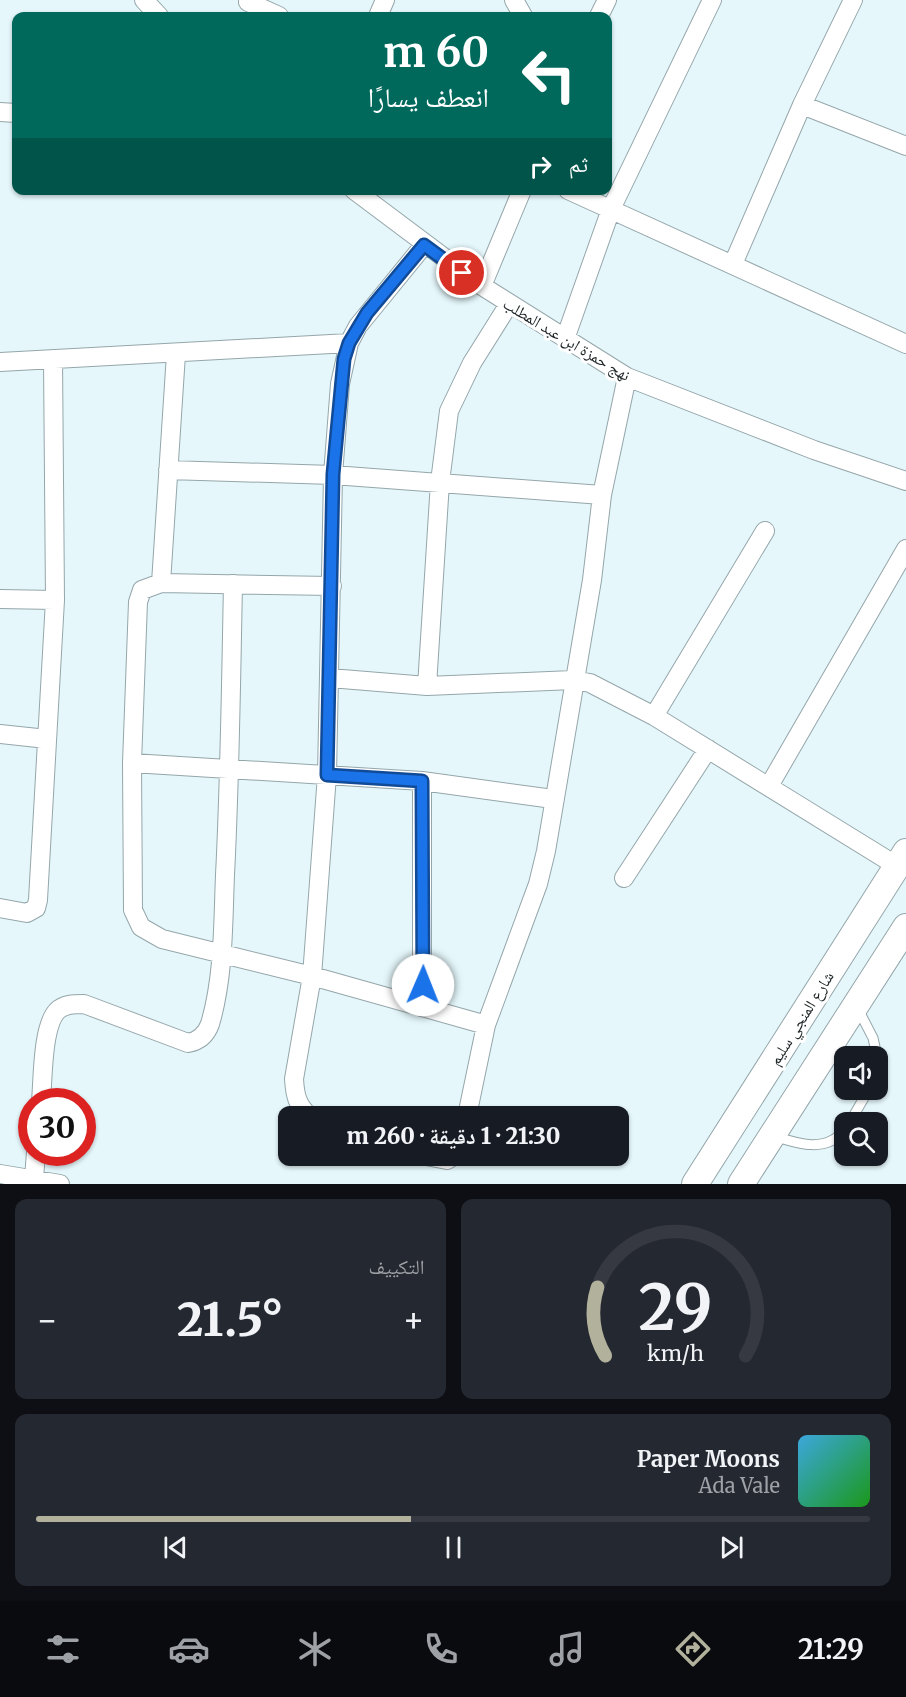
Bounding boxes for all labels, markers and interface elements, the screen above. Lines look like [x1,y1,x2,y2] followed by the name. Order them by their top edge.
[383,26,489,78] text: 60 m
[510,36,588,114] icon: left
[368,80,489,114] text: انعطف يسارًا
[524,150,557,183] icon: right
[569,150,588,178] text: ثم
[436,247,487,298] pin
[445,256,478,289] icon: arrive
[499,293,634,386] street label: نهج حمزة ابن عبد المطلب
[391,953,455,1017] position arrow
[764,967,840,1070] street label: شارع المنجي سليم
[834,1046,888,1166] map controls
[834,1046,888,1100] button: sound
[18,1088,96,1166] speed limit sign: 30
[834,1112,888,1166] button: search
[347,1122,560,1150] text: 21:30 · 1 دقيقة · 260 m
[368,1254,425,1279] text: التكييف
[639,1269,713,1347] text: 29
[177,1292,283,1348] text: 21.5°
[36,1300,58,1341] text: −
[402,1300,424,1341] text: +
[647,1340,704,1367] text: km/h
[637,1445,780,1473] text: Paper Moons
[699,1473,780,1498] text: Ada Vale
[159,1531,192,1564] icon: previous
[437,1531,470,1564] icon: pause
[715,1531,748,1564] icon: next
[42,1628,84,1670] icon: filters
[168,1628,210,1670] icon: car
[294,1628,336,1670] icon: climate
[420,1628,462,1670] icon: phone
[546,1628,588,1670] icon: music
[672,1628,714,1670] icon: directions
[798,1632,864,1666] text: 21:29

